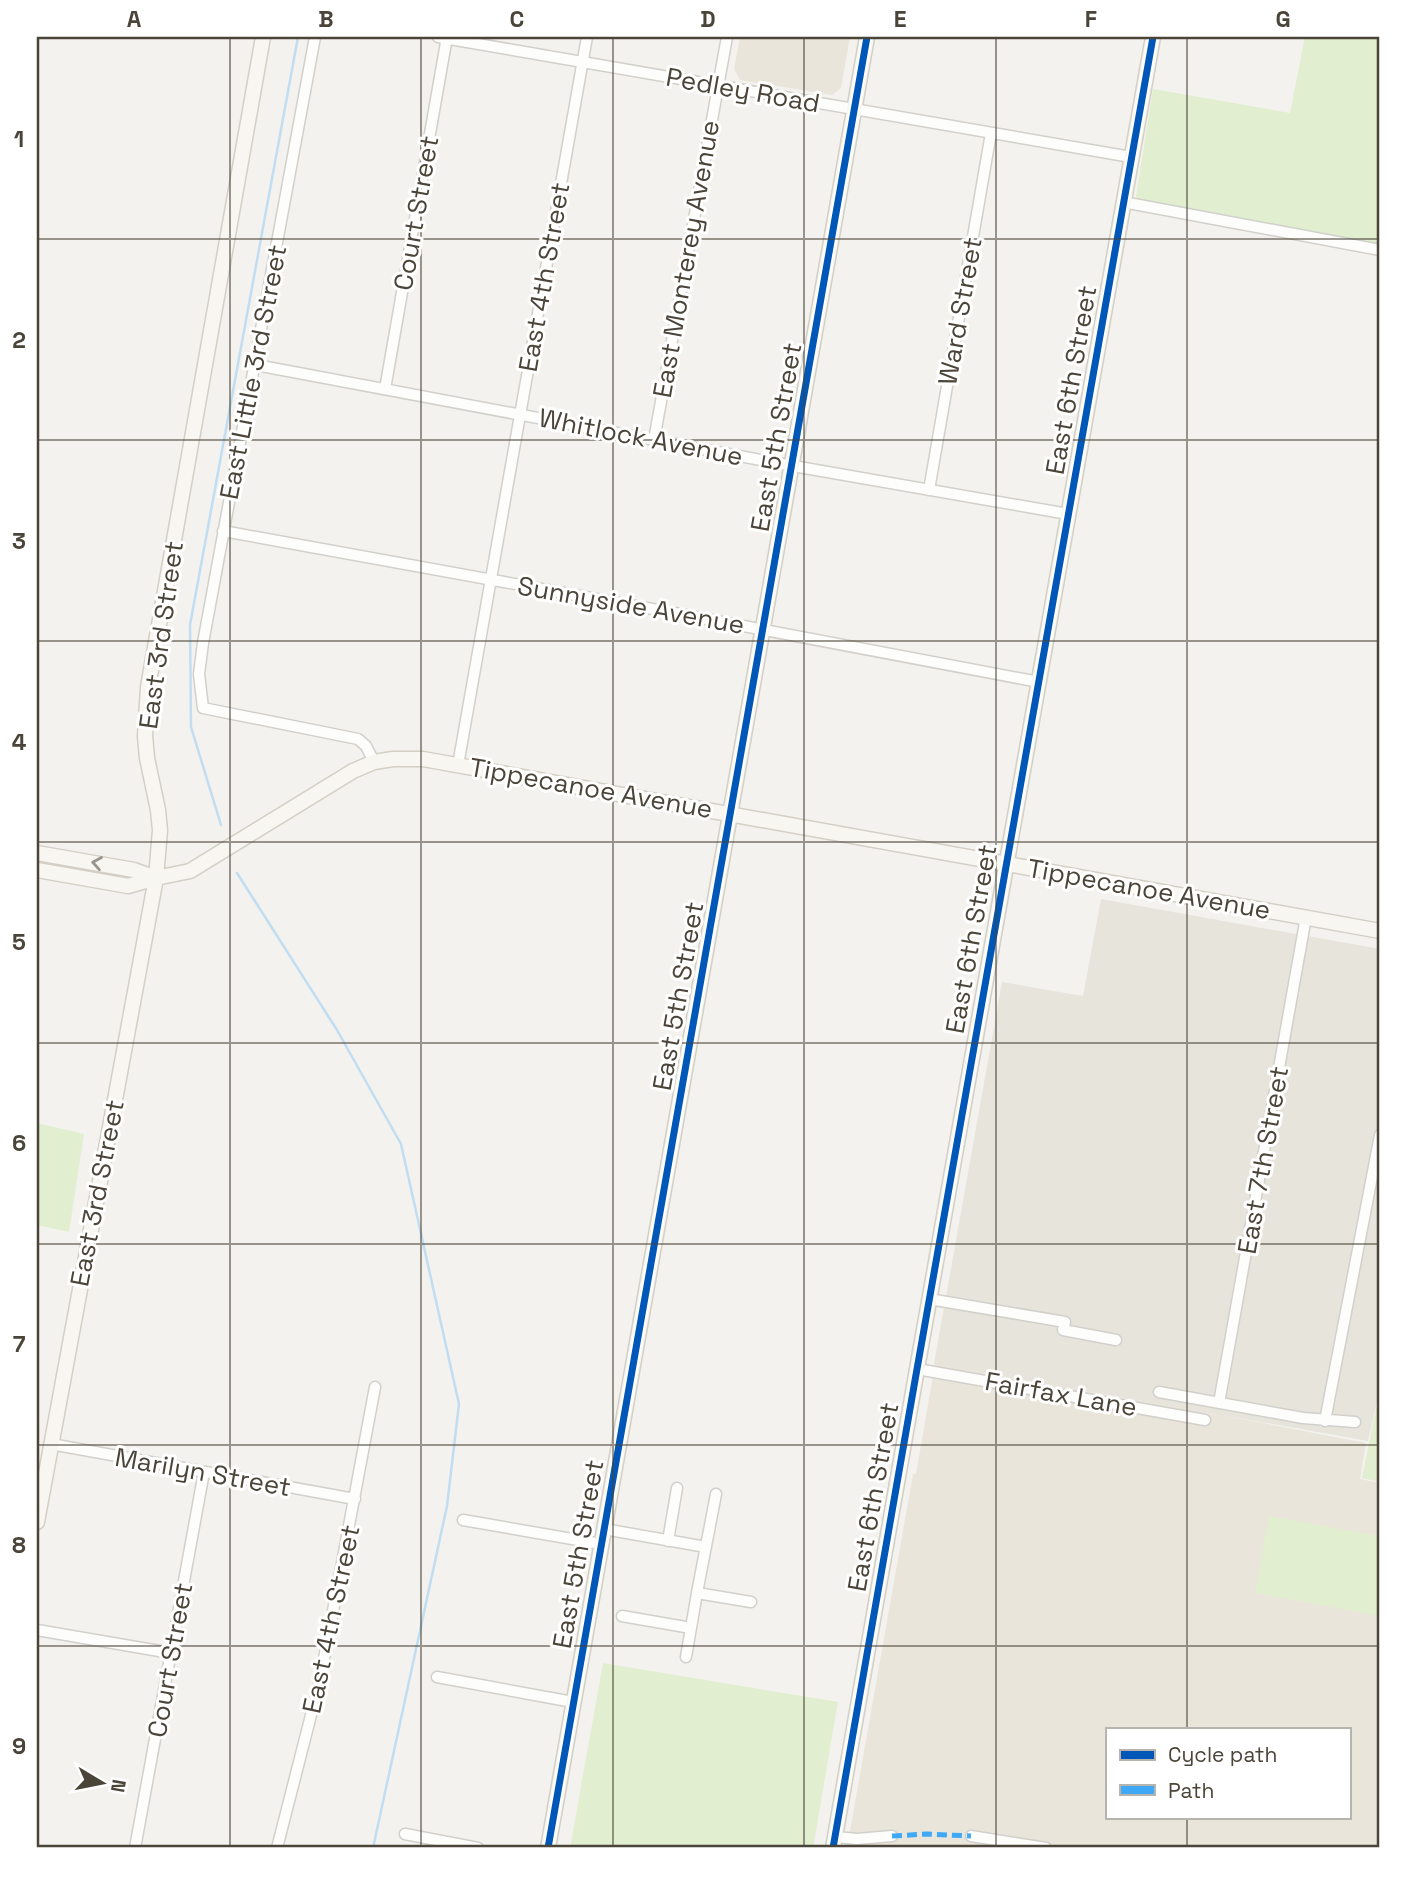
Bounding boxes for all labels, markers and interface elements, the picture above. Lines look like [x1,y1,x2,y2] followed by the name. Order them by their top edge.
[127,4,142,34] text: A
[318,4,334,34] text: B
[510,4,524,34] text: C
[700,4,716,34] text: D
[894,4,906,34] text: E
[1085,4,1097,34] text: F
[1275,4,1291,34] text: G
[663,60,823,120] street label: Pedley Road
[645,118,727,400] street label: East Monterey Avenue
[14,124,24,154] text: 1
[386,133,446,293] street label: Court Street
[511,180,577,374] street label: East 4th Street
[930,234,990,388] street label: Ward Street
[212,242,294,502] street label: East Little 3rd Street
[1038,283,1104,477] street label: East 6th Street
[12,325,26,355] text: 2
[743,340,809,534] street label: East 5th Street
[536,401,746,473] street label: Whitlock Avenue
[12,526,26,556] text: 3
[131,539,191,731] street label: East 3rd Street
[515,568,747,642] street label: Sunnyside Avenue
[12,727,27,757] text: 4
[467,750,715,826] street label: Tippecanoe Avenue
[938,842,1004,1036] street label: East 6th Street
[1025,851,1273,927] street label: Tippecanoe Avenue
[91,856,103,871] one-way arrow
[645,899,711,1093] street label: East 5th Street
[12,927,26,957] text: 5
[1230,1063,1296,1257] street label: East 7th Street
[62,1097,132,1289] street label: East 3rd Street
[12,1128,26,1158] text: 6
[13,1329,26,1359] text: 7
[982,1364,1140,1424] street label: Fairfax Lane
[840,1400,906,1594] street label: East 6th Street
[112,1440,294,1504] street label: Marilyn Street
[545,1457,611,1651] street label: East 5th Street
[294,1522,368,1716] street label: East 4th Street
[12,1530,26,1560] text: 8
[140,1580,200,1740] street label: Court Street
[1106,1728,1350,1818] legend
[12,1731,26,1761] text: 9
[1168,1741,1277,1768] text: Cycle path
[66,1748,136,1818] north arrow
[105,1777,132,1794] text: N
[1168,1777,1214,1804] text: Path

